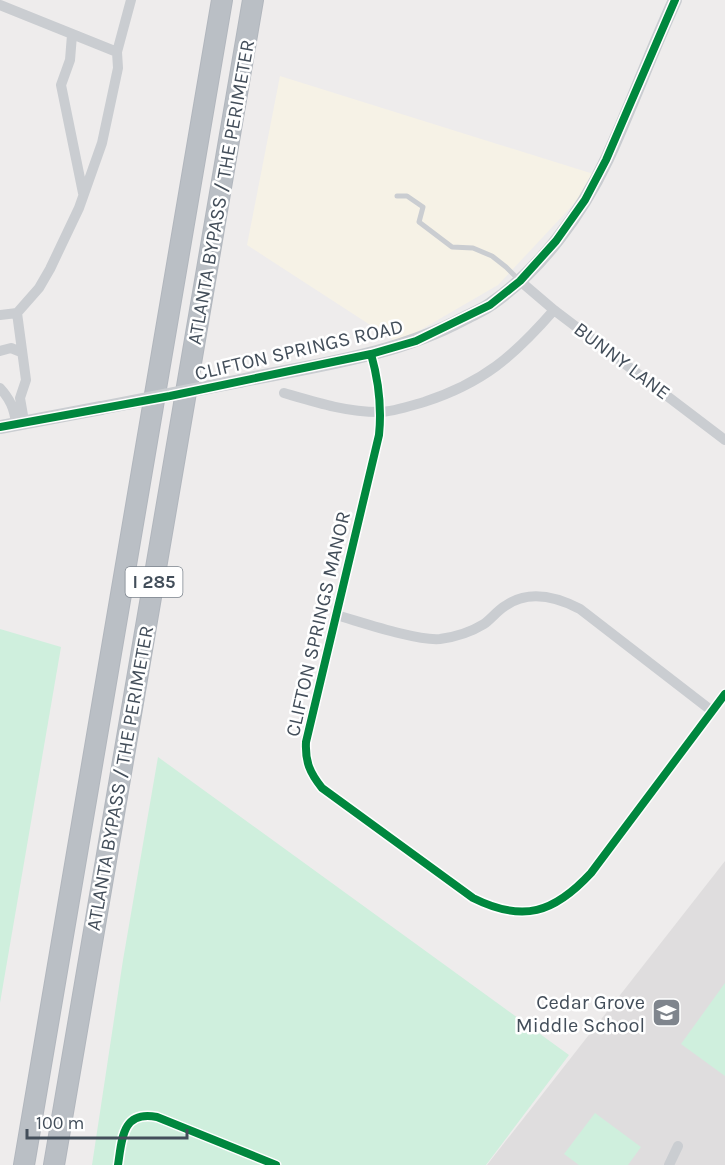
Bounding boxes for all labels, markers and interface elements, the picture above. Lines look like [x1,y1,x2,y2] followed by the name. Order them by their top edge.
[183,38,259,346] street label: ATLANTA BYPASS / THE PERIMETER
[192,315,406,385] street label: CLIFTON SPRINGS ROAD
[569,317,675,405] street label: BUNNY LANE
[281,509,355,739] street label: CLIFTON SPRINGS MANOR
[126,567,182,597] road number: I 285
[82,624,158,932] street label: ATLANTA BYPASS / THE PERIMETER
[516,991,645,1037] place label: Cedar Grove Middle School
[650,997,682,1029] school or university icon: Cedar Grove Middle School
[27,1102,188,1140] scale bar
[36,1112,84,1134] text: 100 m

